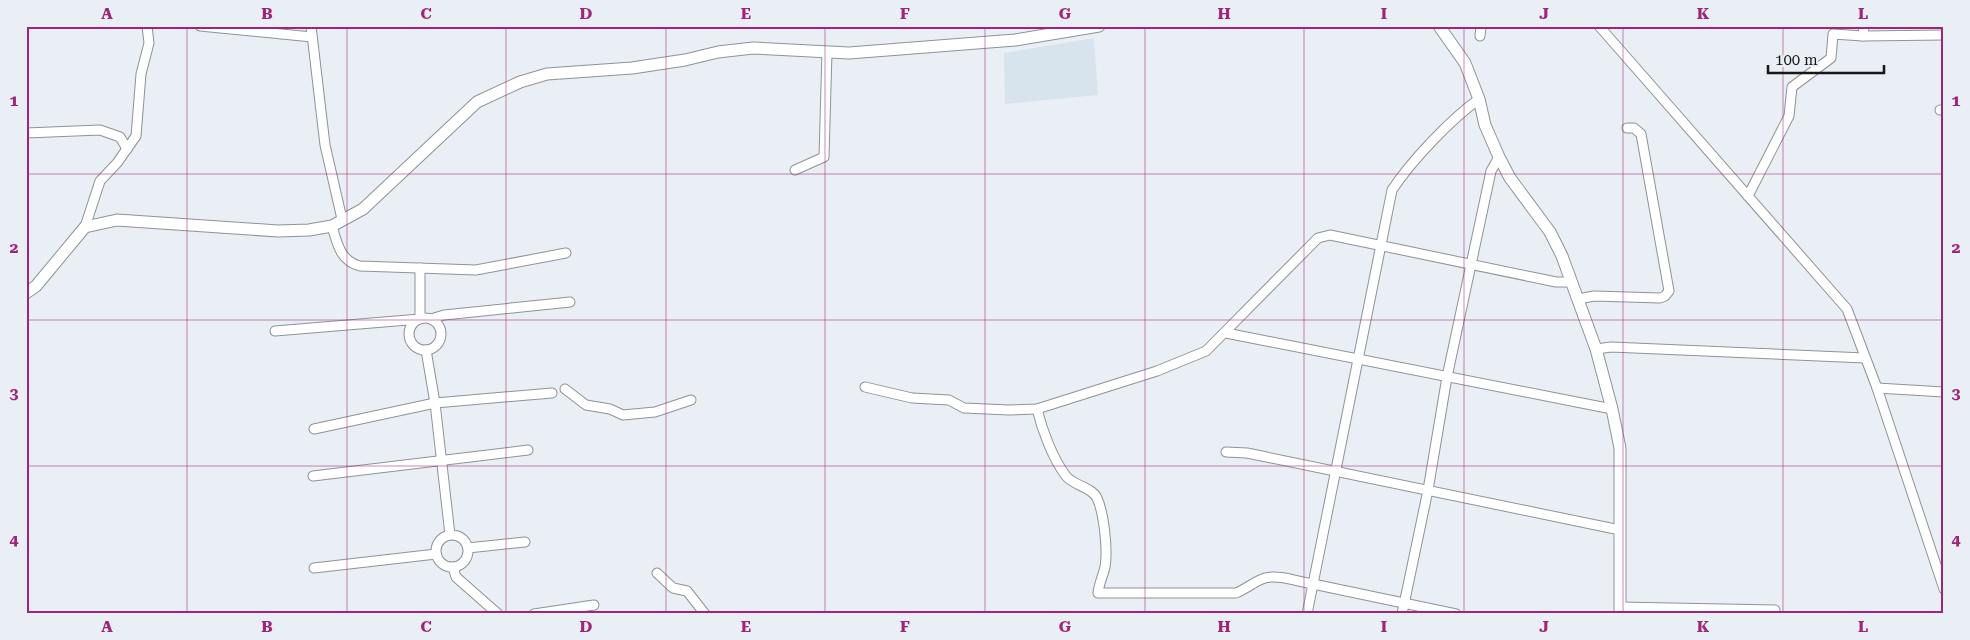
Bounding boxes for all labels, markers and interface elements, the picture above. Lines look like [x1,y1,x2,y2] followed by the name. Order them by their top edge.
[101,4,113,23] text: A
[261,4,273,23] text: B
[420,4,432,23] text: C
[580,4,593,23] text: D
[741,4,751,23] text: E
[900,4,910,23] text: F
[1059,4,1072,23] text: G
[1217,4,1231,23] text: H
[1381,4,1387,23] text: I
[1539,4,1549,23] text: J
[1697,4,1710,23] text: K
[1858,4,1868,23] text: L
[1768,42,1884,74] scale bar
[1775,51,1818,69] text: 100 m
[10,91,19,110] text: 1
[1952,91,1961,110] text: 1
[10,238,19,257] text: 2
[1952,238,1961,257] text: 2
[10,384,19,403] text: 3
[1952,384,1961,403] text: 3
[10,530,19,549] text: 4
[1952,530,1961,549] text: 4
[101,617,113,636] text: A
[261,617,273,636] text: B
[420,617,432,636] text: C
[580,617,593,636] text: D
[741,617,751,636] text: E
[900,617,910,636] text: F
[1059,617,1072,636] text: G
[1217,617,1231,636] text: H
[1381,617,1387,636] text: I
[1539,617,1549,636] text: J
[1697,617,1710,636] text: K
[1858,617,1868,636] text: L

